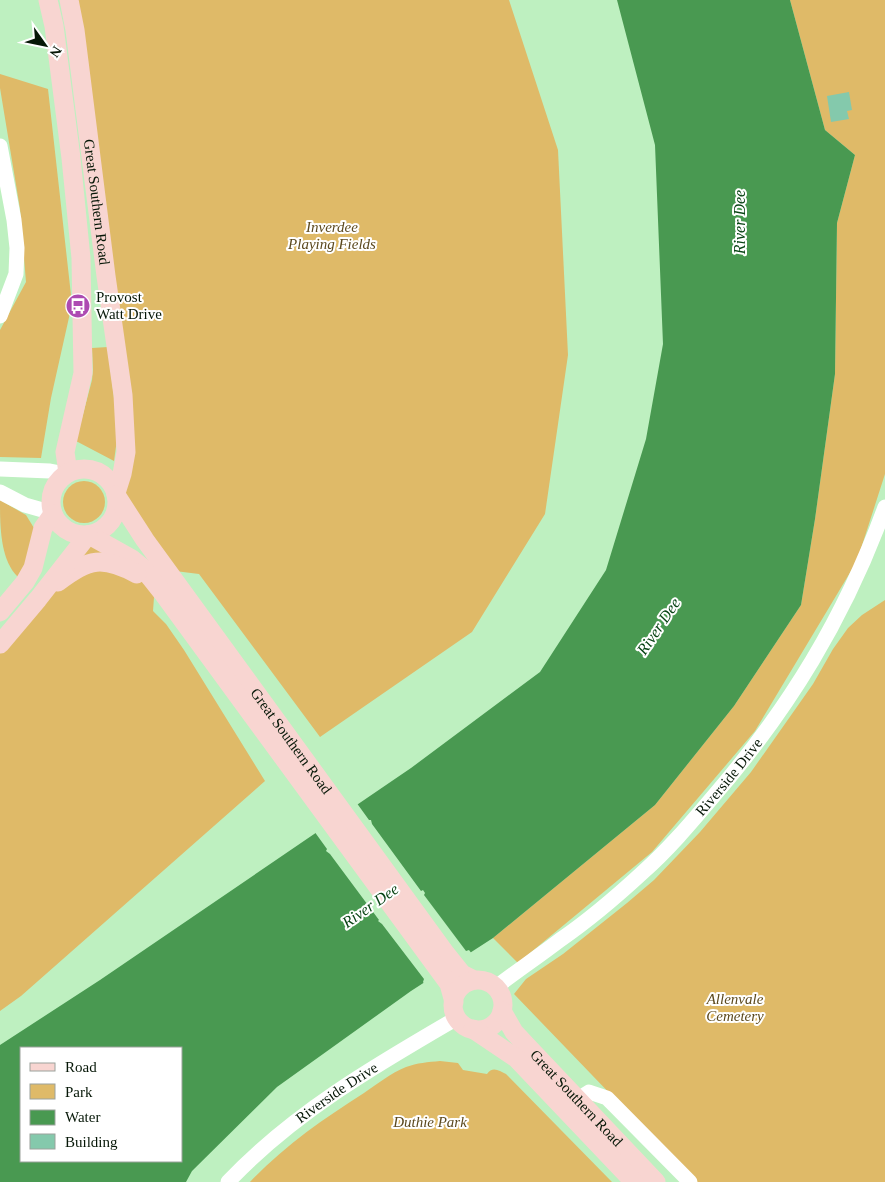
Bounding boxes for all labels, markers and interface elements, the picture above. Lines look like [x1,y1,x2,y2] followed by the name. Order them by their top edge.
[20,20,70,70] north arrow
[46,43,65,60] text: N
[81,138,113,266] street label: Great Southern Road
[731,190,748,255] water label: River Dee
[287,219,376,252] park label: Inverdee Playing Fields
[96,289,162,322] place label: Provost Watt Drive
[65,293,91,319] bus stop icon: Provost Watt Drive
[633,595,683,659] water label: River Dee
[247,685,335,797] street label: Great Southern Road
[692,735,766,819] street label: Riverside Drive
[338,880,402,931] water label: River Dee
[706,991,764,1024] park label: Allenvale Cemetery
[20,1047,182,1162] legend
[527,1047,626,1150] street label: Great Southern Road
[65,1059,97,1075] text: Road
[293,1059,381,1126] street label: Riverside Drive
[65,1084,93,1100] text: Park
[65,1109,100,1125] text: Water
[392,1114,467,1130] park label: Duthie Park
[65,1134,118,1150] text: Building

